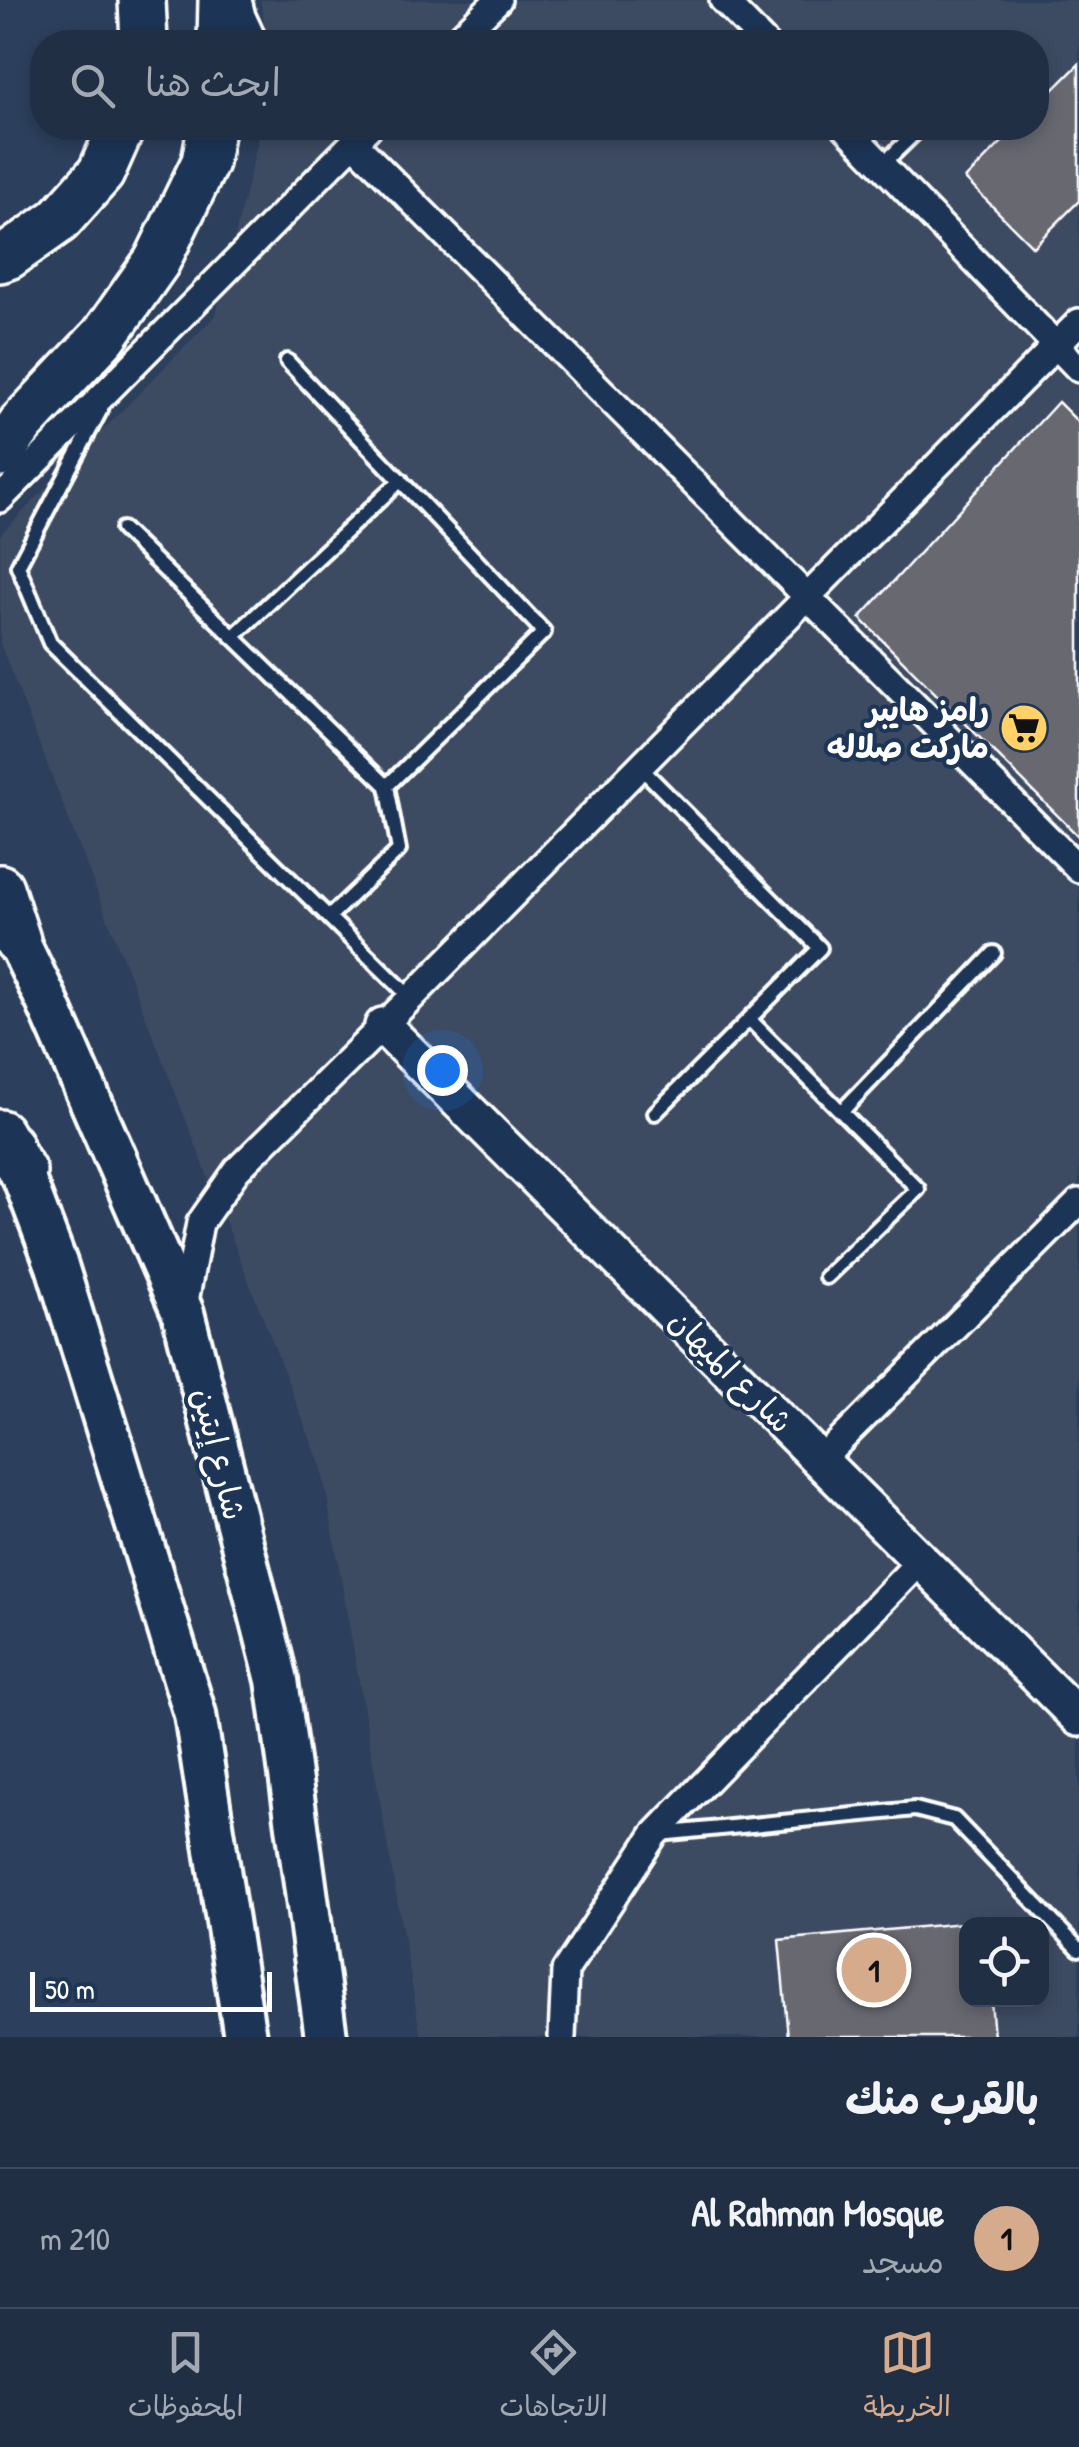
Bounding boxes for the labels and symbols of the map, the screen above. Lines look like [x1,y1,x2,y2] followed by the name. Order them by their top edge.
[827,688,989,768] place label: رامز هايبر ماركت صلاله
[998,702,1050,754] supermarket icon: رامز هايبر ماركت صلاله
[417,1045,468,1096] your location
[658,1299,803,1444] street label: شارع الميهان
[180,1383,257,1525] street label: شارع إيتين
[842,1932,906,2008] pin: 1
[30,1967,272,2012] scale bar

